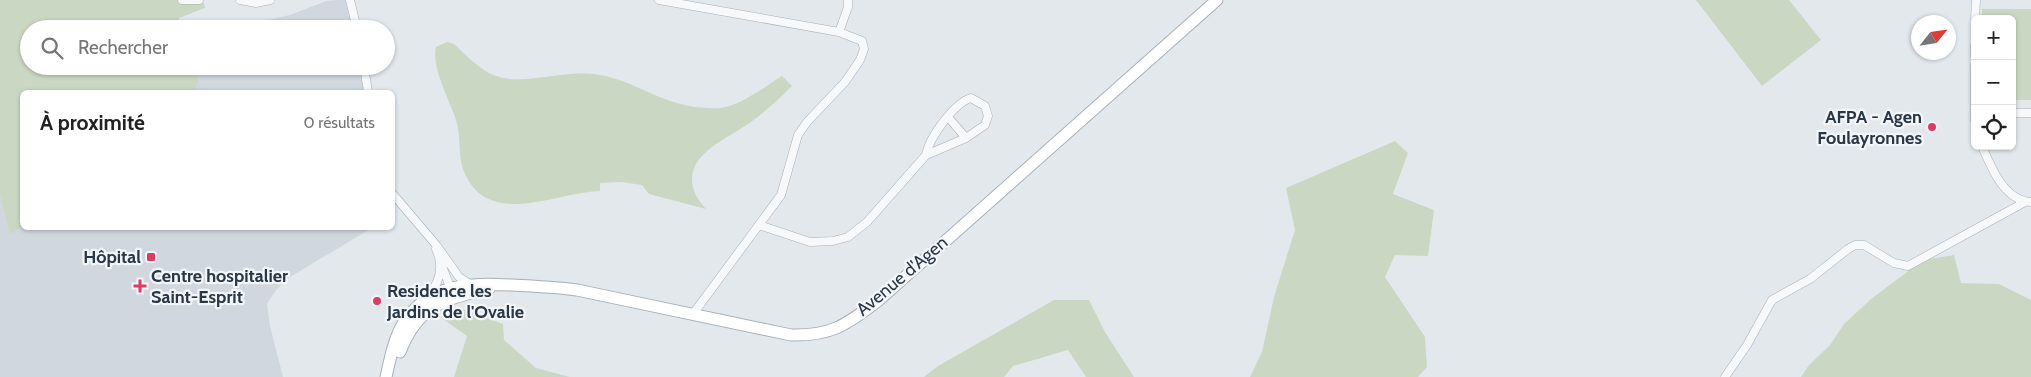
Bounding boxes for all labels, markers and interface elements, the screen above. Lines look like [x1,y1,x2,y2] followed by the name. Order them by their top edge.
[1911,15,1956,60] north arrow
[1971,15,2016,150] map controls
[1971,15,2016,60] button: +
[20,20,395,75] search box
[38,34,66,62] icon: search
[78,36,168,59] text: Rechercher
[1971,60,2016,105] button: −
[1971,105,2016,150] button: locate
[1817,106,1922,149] place label: AFPA - Agen Foulayronnes
[40,110,145,135] text: À proximité
[304,113,375,132] text: 0 résultats
[1926,121,1938,133] marker: AFPA - Agen Foulayronnes
[852,231,952,321] street label: Avenue d'Agen
[83,246,141,268] place label: Hôpital
[145,251,157,263] marker: Hôpital
[151,265,288,308] place label: Centre hospitalier Saint-Esprit
[133,279,147,293] marker: Centre hospitalier Saint-Esprit
[386,280,524,323] place label: Residence les Jardins de l'Ovalie
[371,295,383,307] marker: Residence les Jardins de l'Ovalie

